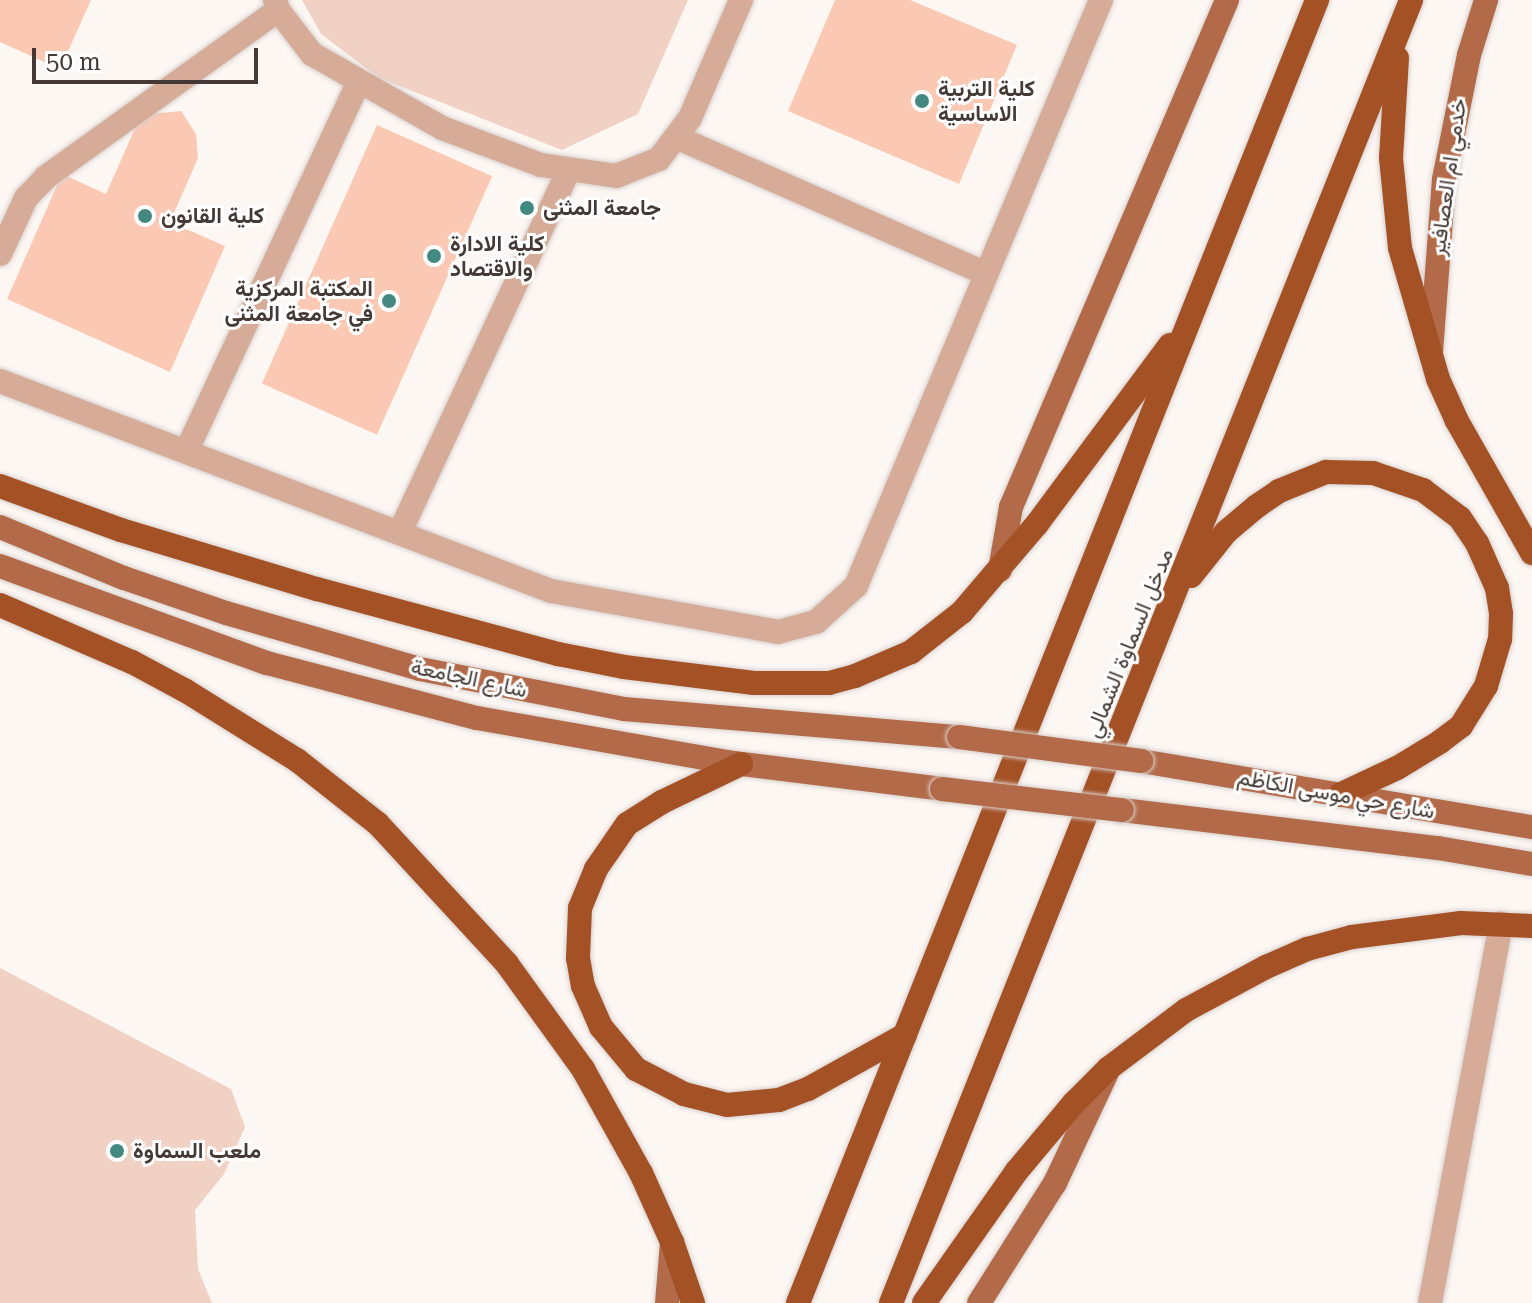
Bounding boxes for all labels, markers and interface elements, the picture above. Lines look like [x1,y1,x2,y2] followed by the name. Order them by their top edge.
[36,32,262,82] scale bar
[46,48,101,76] text: 50 m
[938,75,1035,126] place label: كلية التربية الاساسية
[913,92,931,110] marker: كلية التربية الاساسية
[1424,97,1472,257] street label: خدمي ام العصافير
[543,195,661,221] place label: جامعة المثنى
[518,199,536,217] marker: جامعة المثنى
[161,203,264,229] place label: كلية القانون
[136,207,154,225] marker: كلية القانون
[450,230,545,282] place label: كلية الادارة والاقتصاد
[425,247,443,265] marker: كلية الادارة والاقتصاد
[225,275,373,326] place label: المكتبة المركزية في جامعة المثنى
[380,292,398,310] marker: المكتبة المركزية في جامعة المثنى
[1079,545,1179,741] street label: مدخل السماوة الشمالي
[409,653,529,703] street label: شارع الجامعة
[1235,764,1437,824] street label: شارع حي موسى الكاظم
[133,1138,261,1164] place label: ملعب السماوة
[108,1142,126,1160] marker: ملعب السماوة

